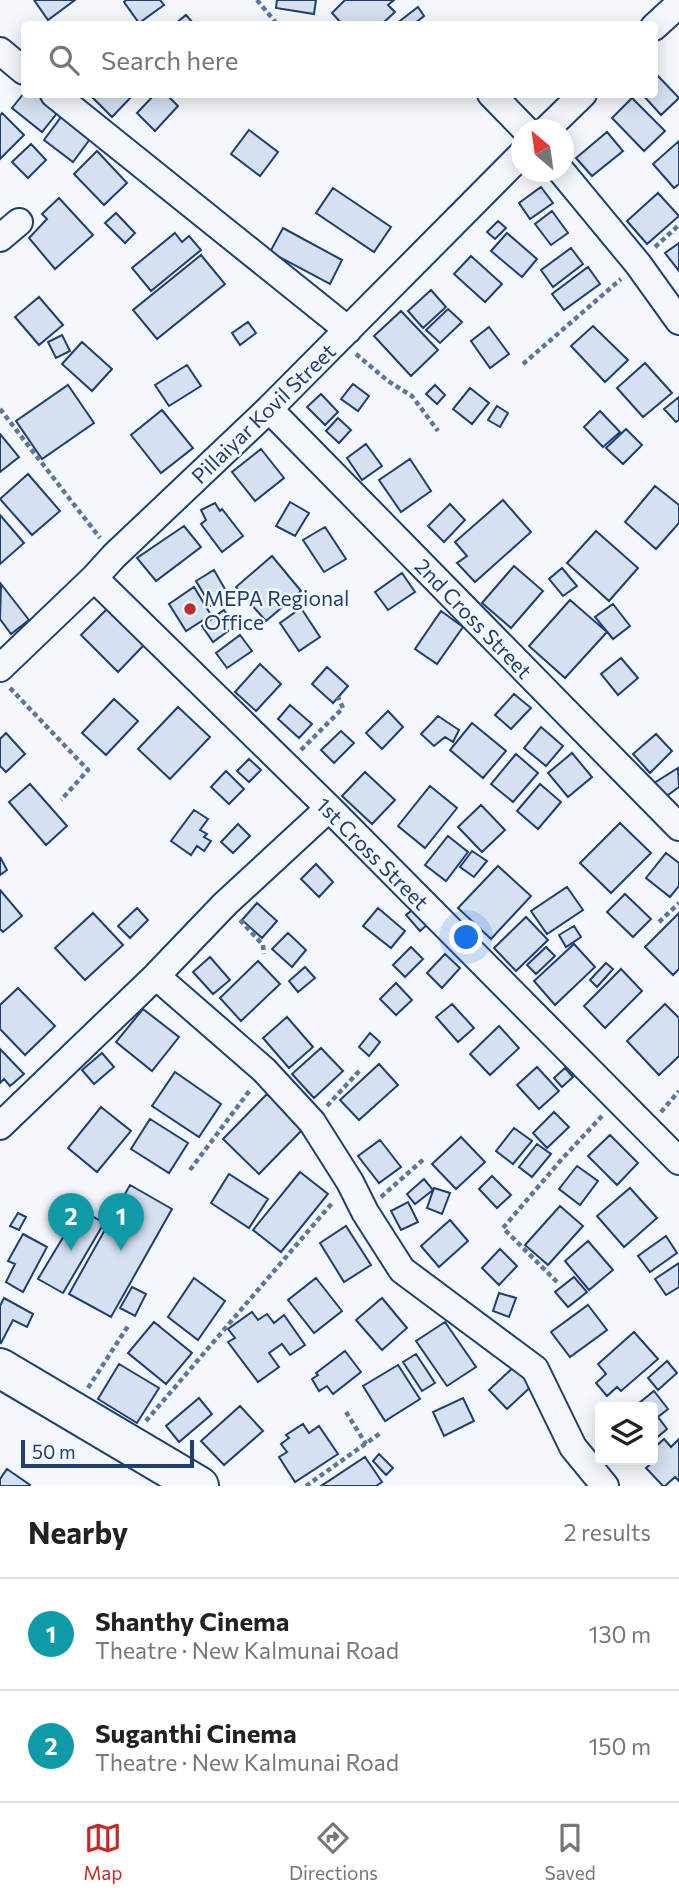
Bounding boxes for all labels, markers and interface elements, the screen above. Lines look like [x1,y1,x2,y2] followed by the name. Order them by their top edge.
[21,21,658,98] search box
[45,41,83,79] icon: search
[101,44,239,75] text: Search here
[511,119,574,182] north arrow
[186,338,340,488] street label: Pillaiyar Kovil Street
[410,553,538,683] street label: 2nd Cross Street
[204,585,349,634] place label: MEPA Regional Office
[182,601,198,617] marker: MEPA Regional Office
[312,792,434,914] street label: 1st Cross Street
[449,920,483,954] your location
[48,1193,94,1251] pin: 2
[98,1193,144,1251] pin: 1
[595,1402,658,1465] map controls
[595,1402,658,1465] button: layers
[21,1437,194,1469] scale bar
[32,1440,76,1463] text: 50 m
[28,1513,128,1550] text: Nearby
[564,1518,651,1546] text: 2 results
[95,1605,289,1636] text: Shanthy Cinema
[46,1620,56,1648] text: 1
[589,1620,651,1648] text: 130 m
[95,1636,399,1664] text: Theatre · New Kalmunai Road
[95,1717,297,1748] text: Suganthi Cinema
[44,1732,58,1760] text: 2
[588,1732,651,1760] text: 150 m
[95,1748,399,1776] text: Theatre · New Kalmunai Road
[83,1819,122,1884] tab: Map
[289,1819,378,1884] tab: Directions
[544,1819,596,1884] tab: Saved

